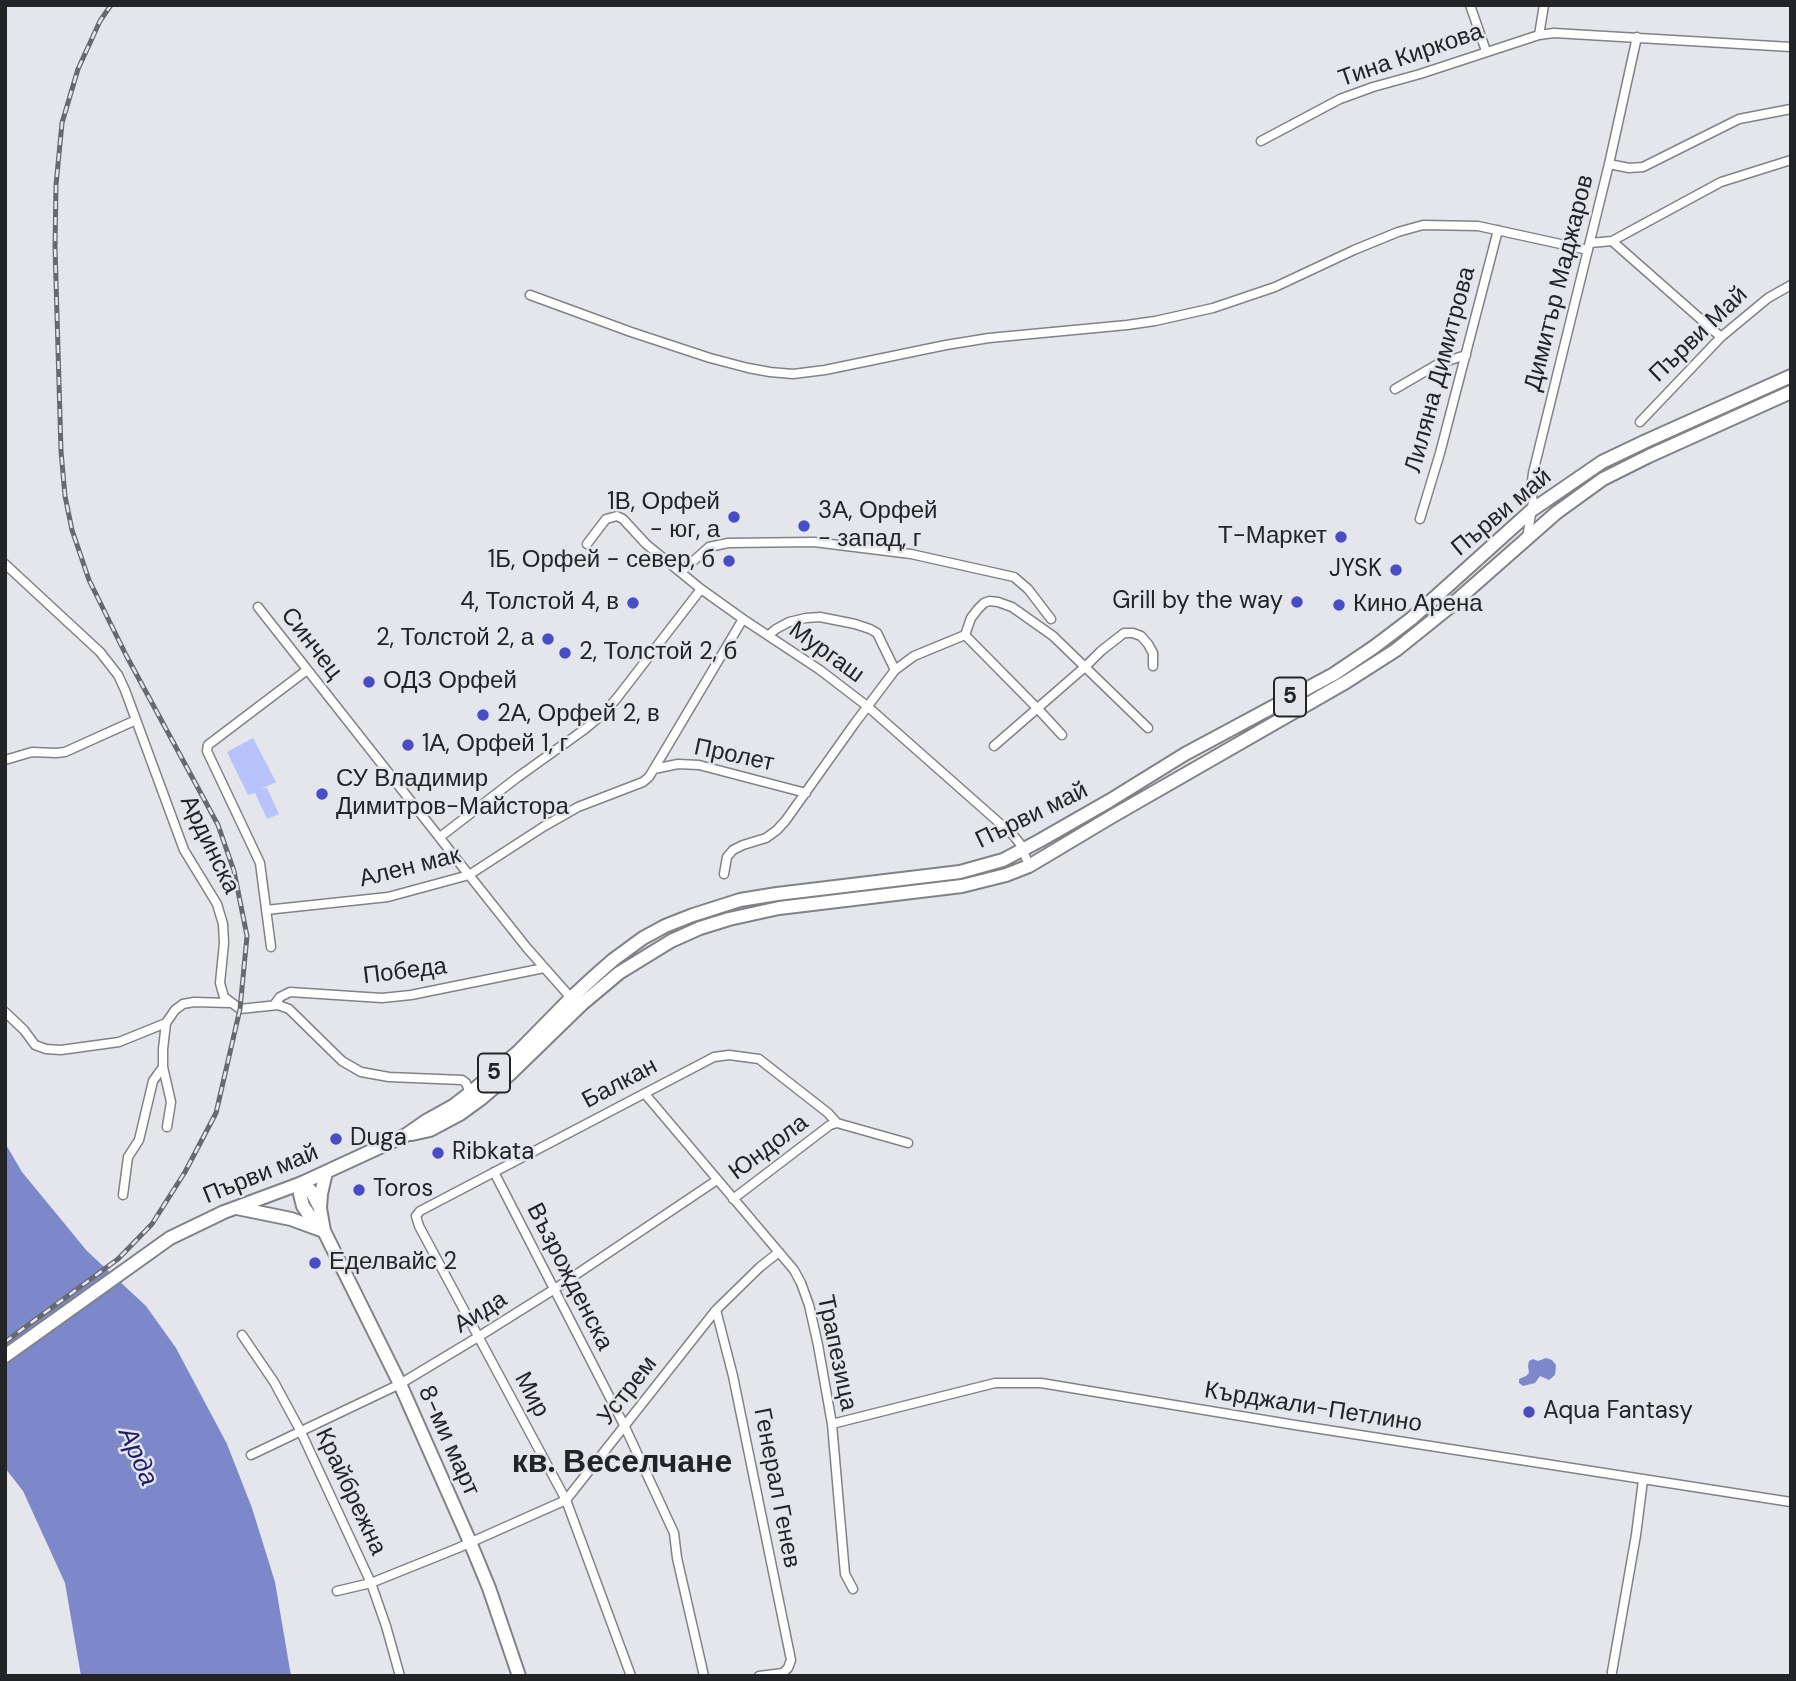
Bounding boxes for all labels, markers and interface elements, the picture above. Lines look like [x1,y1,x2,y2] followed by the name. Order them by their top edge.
[1335,18,1487,94] street label: Тина Киркова
[1519,172,1601,394] street label: Димитър Маджаров
[1400,264,1482,476] street label: Лиляна Димитрова
[1644,281,1754,389] street label: Първи Май
[1446,463,1558,563] street label: Първи май
[607,489,720,545] place label: 1В, Орфей - юг, а
[818,498,937,554] place label: 3А, Орфей - запад, г
[726,509,742,525] marker: 1В, Орфей - юг, а
[796,518,812,534] marker: 3А, Орфей - запад, г
[1218,523,1327,551] place label: Т-Маркет
[1333,529,1349,545] marker: Т-Маркет
[488,547,715,575] place label: 1Б, Орфей - север, б
[721,553,737,569] marker: 1Б, Орфей - север, б
[1329,556,1382,584] place label: JYSK
[1388,562,1404,578] marker: JYSK
[1112,588,1283,616] place label: Grill by the way
[460,589,619,617] place label: 4, Толстой 4, в
[1353,591,1483,619] place label: Кино Арена
[1289,594,1305,610] marker: Grill by the way
[625,595,641,611] marker: 4, Толстой 4, в
[1331,597,1347,613] marker: Кино Арена
[274,602,348,686] street label: Синчец
[783,616,869,690] street label: Мургаш
[376,625,534,653] place label: 2, Толстой 2, а
[540,631,556,647] marker: 2, Толстой 2, а
[579,639,737,667] place label: 2, Толстой 2, б
[557,645,573,661] marker: 2, Толстой 2, б
[383,668,517,696] place label: ОДЗ Орфей
[361,674,377,690] marker: ОДЗ Орфей
[1274,678,1306,716] road number: 5
[497,701,660,729] place label: 2А, Орфей 2, в
[475,707,491,723] marker: 2А, Орфей 2, в
[422,731,568,759] place label: 1А, Орфей 1, г
[691,733,777,779] street label: Пролет
[400,737,416,753] marker: 1А, Орфей 1, г
[336,766,569,822] place label: СУ Владимир Димитров-Майстора
[971,776,1093,856] street label: Първи май
[314,786,330,802] marker: СУ Владимир Димитров-Майстора
[173,791,245,899] street label: Ардинска
[356,842,464,894] street label: Ален мак
[361,953,449,991] street label: Победа
[578,1052,662,1116] street label: Балкан
[478,1054,510,1092] road number: 5
[724,1109,814,1187] street label: Юндола
[350,1125,407,1153] place label: Duga
[328,1131,344,1147] marker: Duga
[199,1139,323,1211] street label: Първи май
[452,1139,534,1167] place label: Ribkata
[430,1145,446,1161] marker: Ribkata
[373,1176,433,1204] place label: Toros
[351,1182,367,1198] marker: Toros
[520,1199,618,1355] street label: Възрожденска
[329,1249,457,1277] place label: Еделвайс 2
[307,1255,323,1271] marker: Еделвайс 2
[449,1286,513,1340] street label: Аида
[810,1293,862,1413] street label: Трапезица
[592,1351,664,1431] street label: Устрем
[507,1368,555,1422] street label: Мир
[1202,1377,1424,1439] street label: Кърджали-Петлино
[411,1381,485,1501] street label: 8-ми март
[1543,1398,1693,1426] place label: Aqua Fantasy
[1521,1404,1537,1420] marker: Aqua Fantasy
[746,1405,806,1571] street label: Генерал Генев
[110,1423,164,1491] water label: Арда
[308,1424,392,1560] street label: Крайбрежна
[512,1445,732,1483] district label: кв. Веселчане

